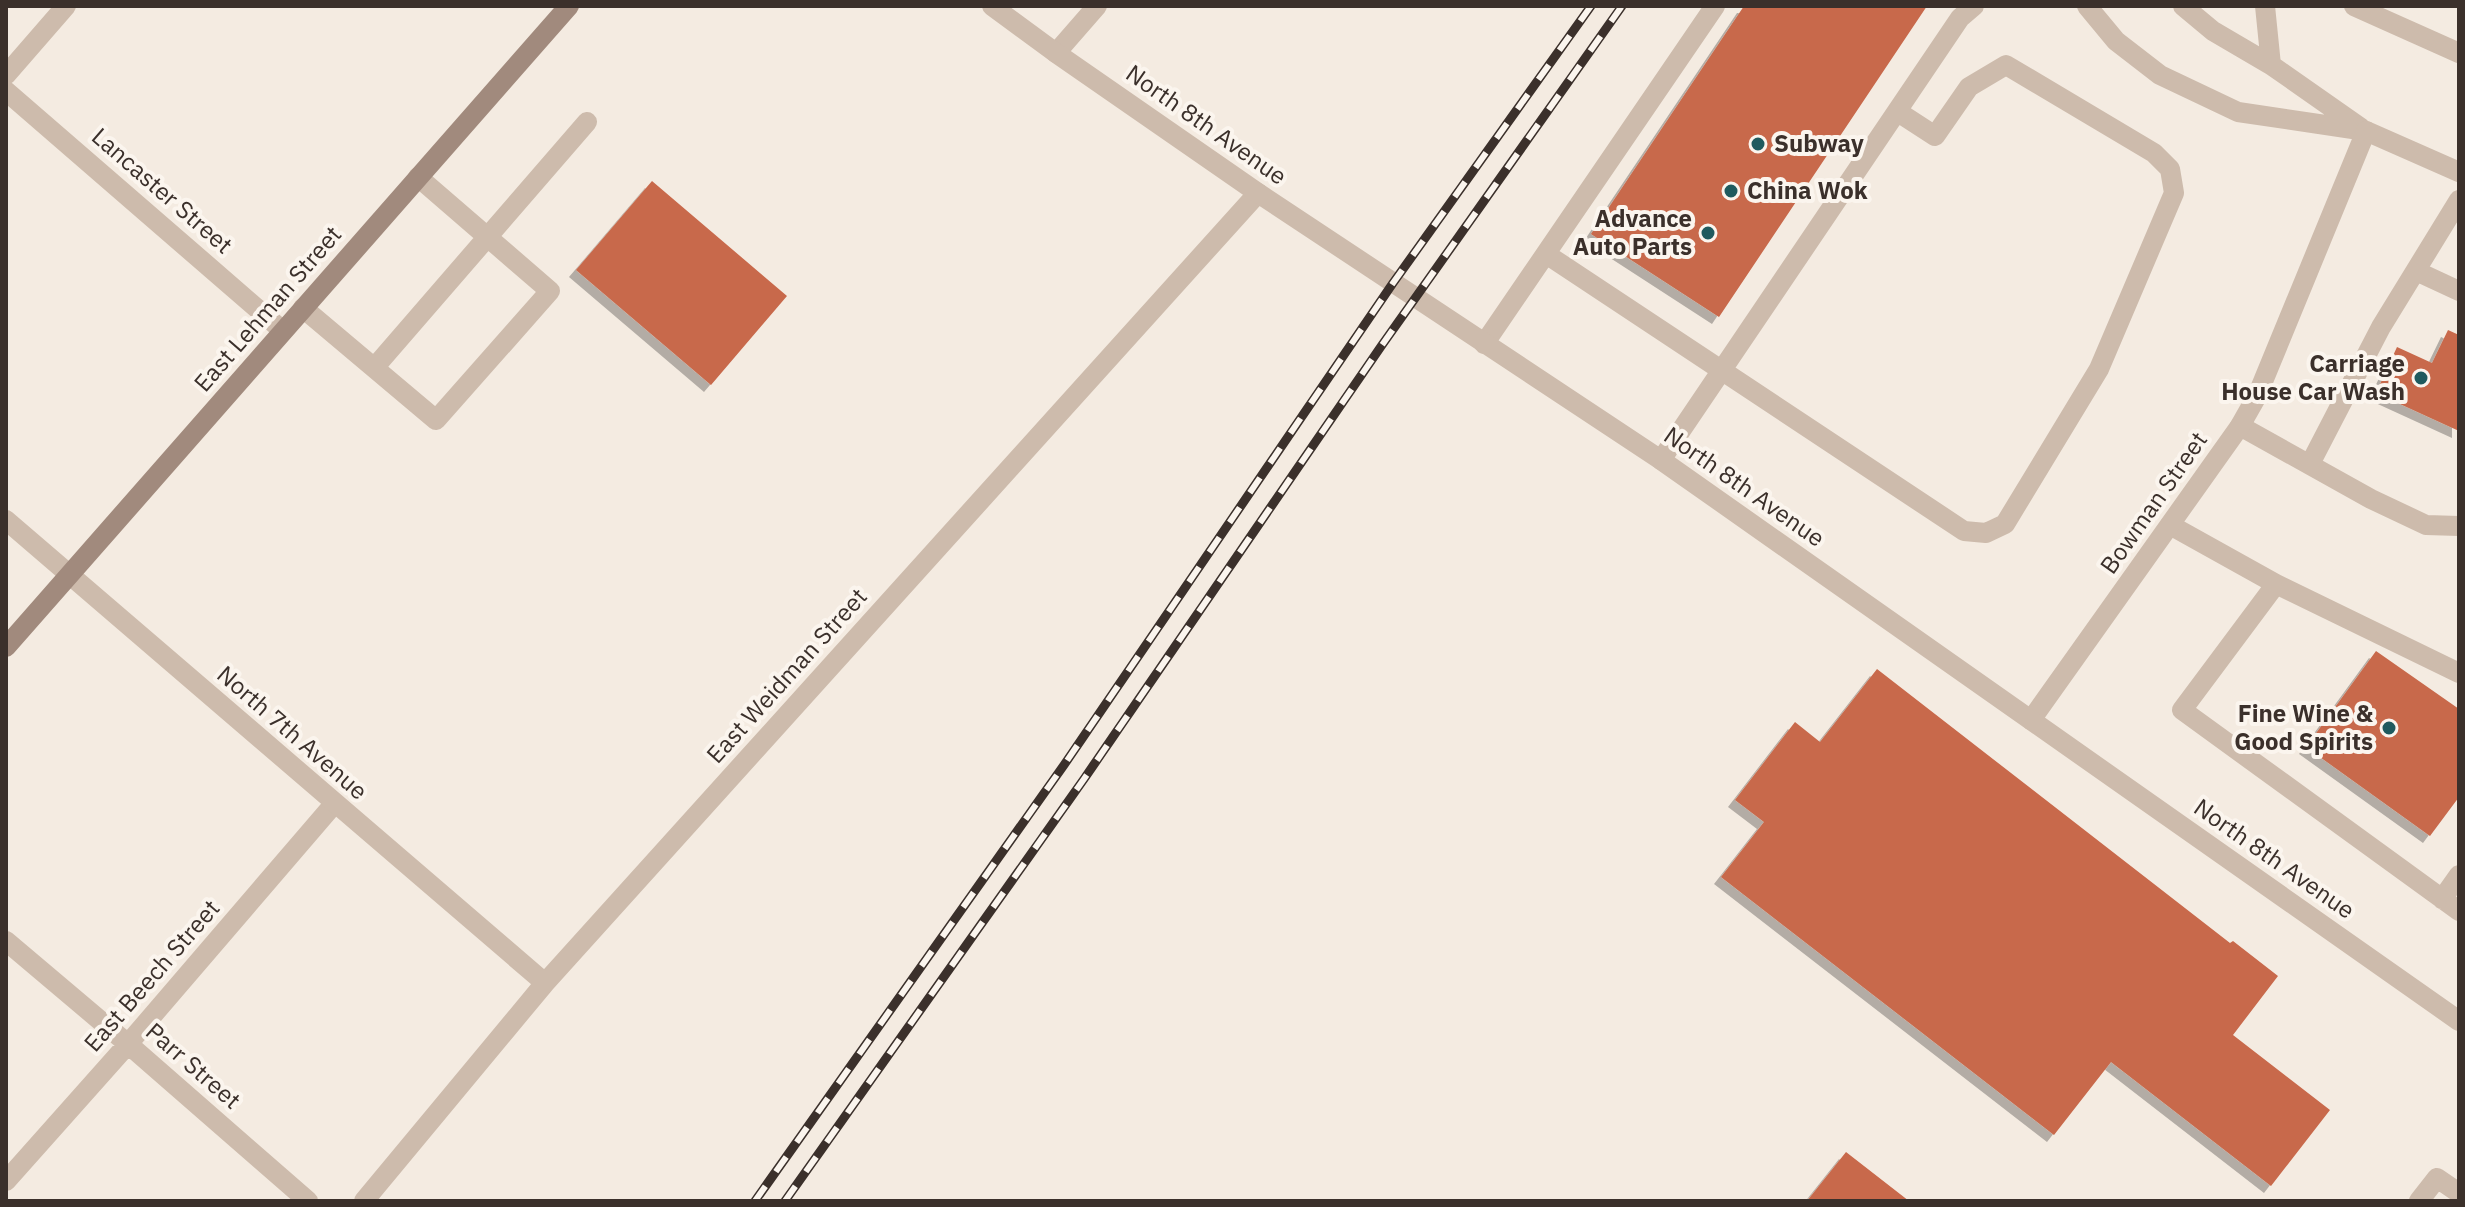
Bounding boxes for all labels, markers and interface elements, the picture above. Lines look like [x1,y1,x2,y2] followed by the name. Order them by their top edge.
[1120,57,1293,192] street label: North 8th Avenue
[85,120,240,260] street label: Lancaster Street
[1774,127,1864,159] place label: Subway
[1749,135,1767,153] marker: Subway
[1747,174,1868,206] place label: China Wok
[1722,182,1740,200] marker: China Wok
[1573,202,1692,262] place label: Advance Auto Parts
[186,219,348,398] street label: East Lehman Street
[1699,224,1717,242] marker: Advance Auto Parts
[2221,347,2405,407] place label: Carriage House Car Wash
[2412,369,2430,387] marker: Carriage House Car Wash
[1658,419,1831,554] street label: North 8th Avenue
[2092,425,2214,580] street label: Bowman Street
[699,581,874,770] street label: East Weidman Street
[211,658,375,806] street label: North 7th Avenue
[2234,697,2374,757] place label: Fine Wine & Good Spirits
[2380,719,2398,737] marker: Fine Wine & Good Spirits
[2188,791,2361,926] street label: North 8th Avenue
[76,893,226,1058] street label: East Beech Street
[139,1015,248,1115] street label: Parr Street

